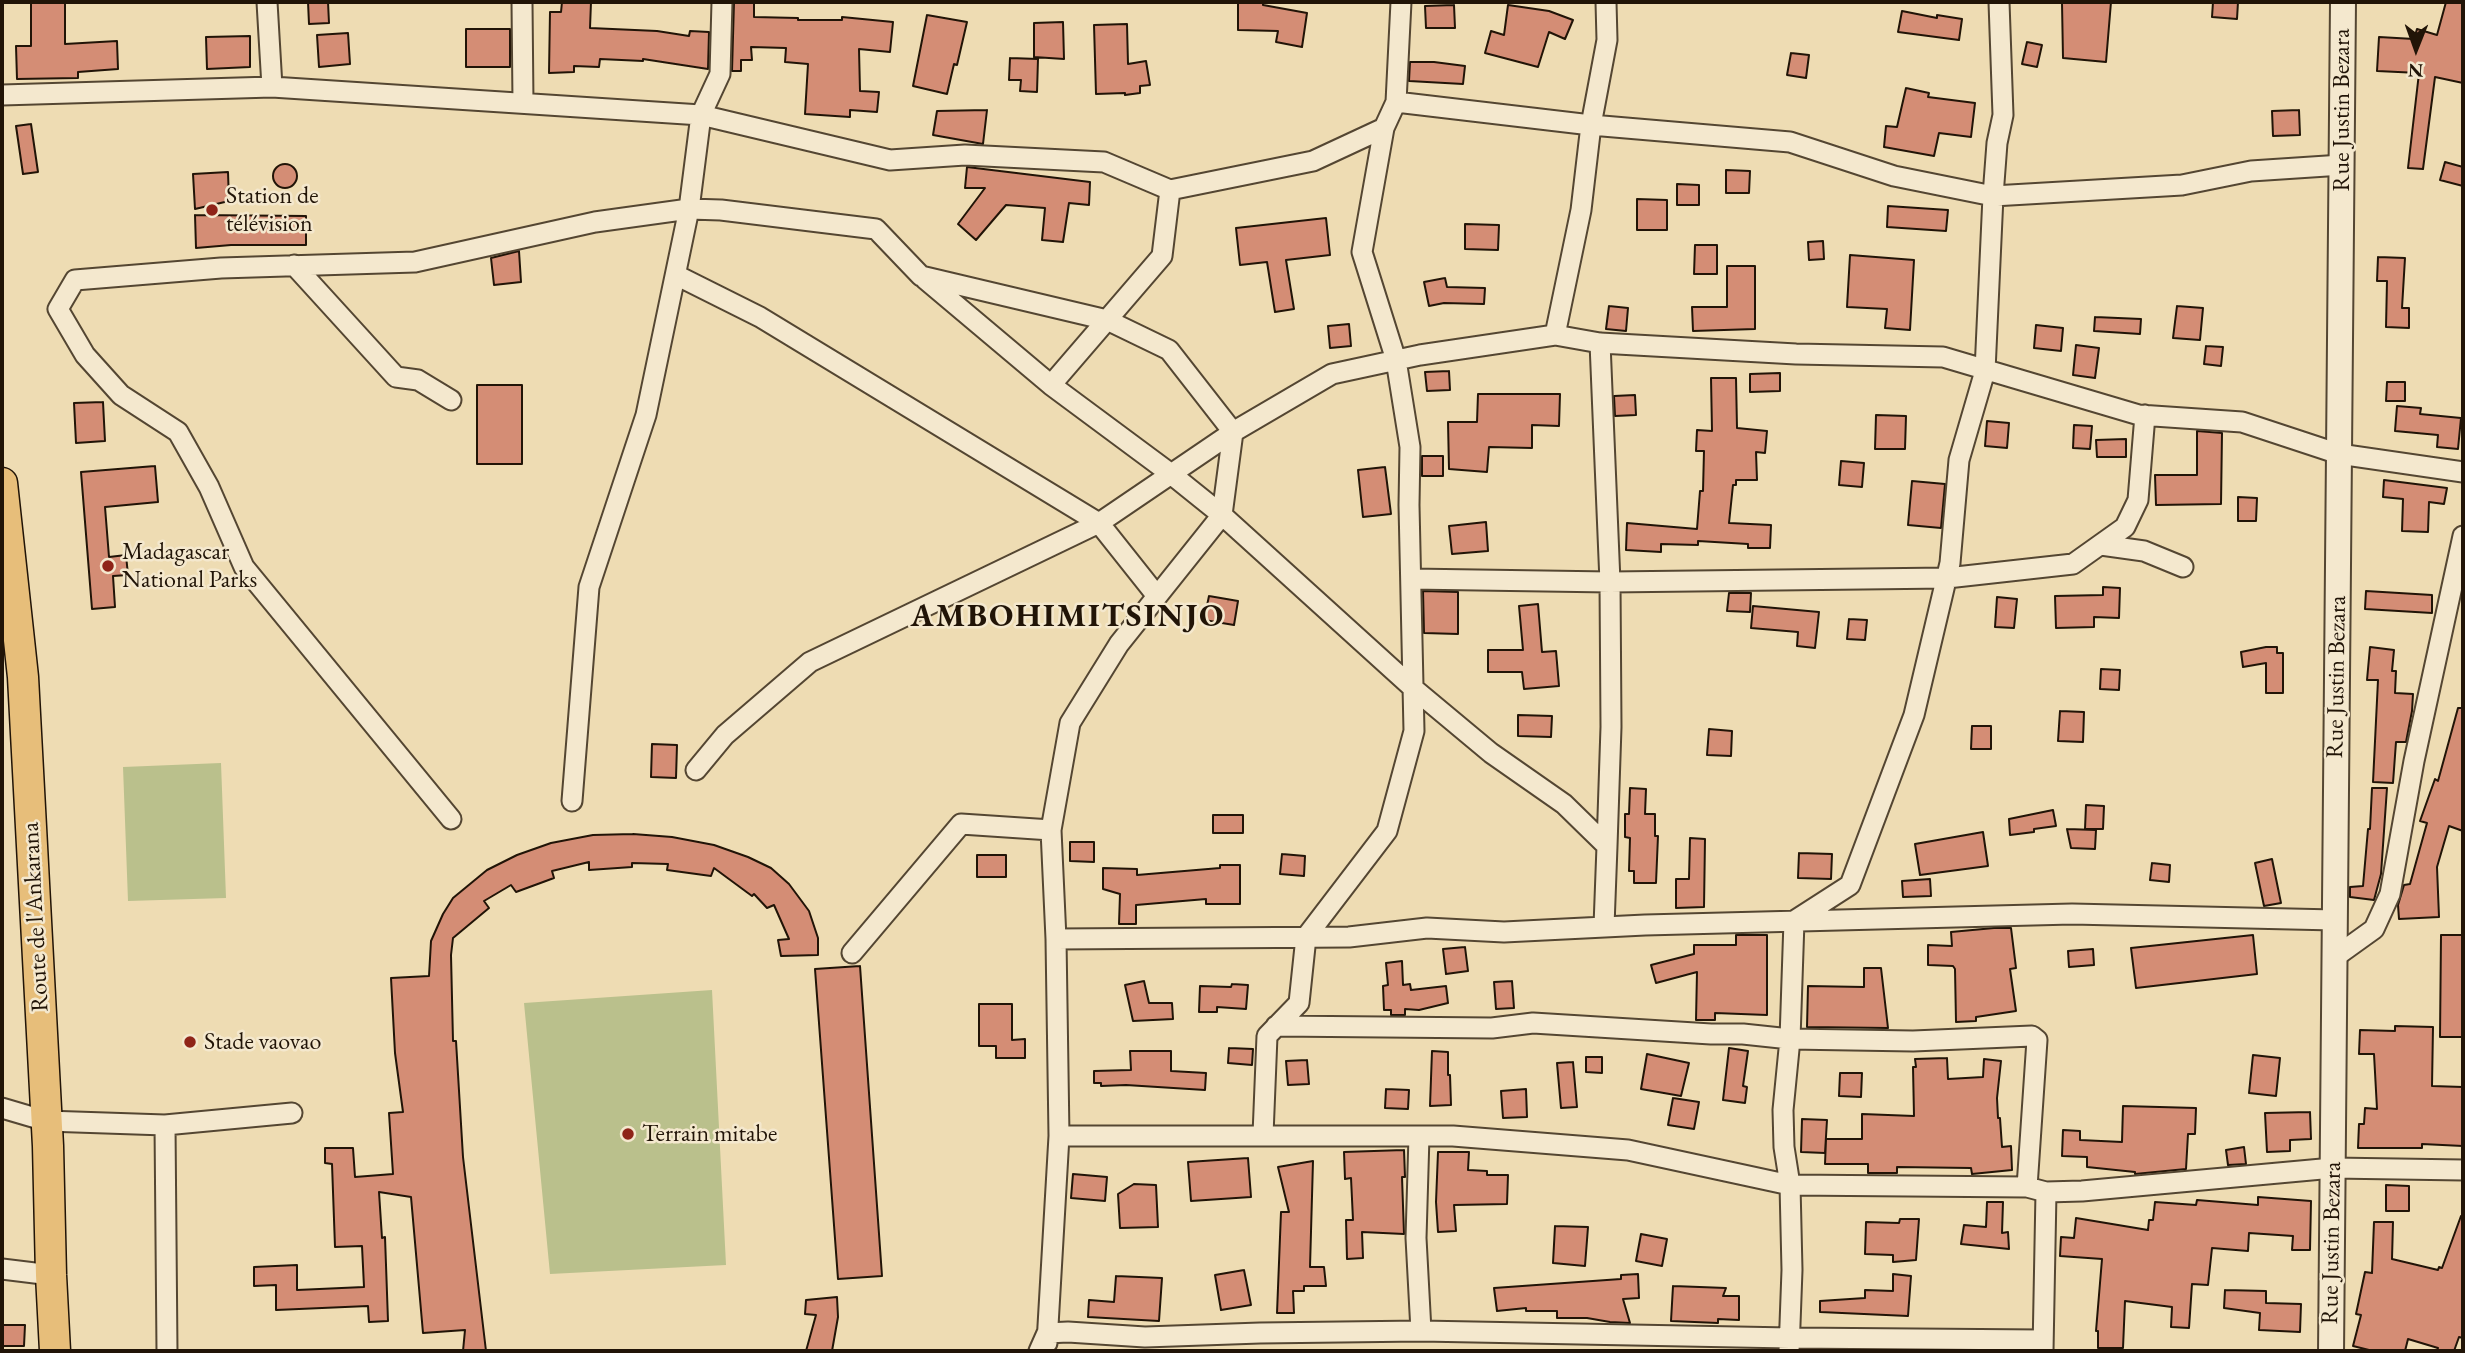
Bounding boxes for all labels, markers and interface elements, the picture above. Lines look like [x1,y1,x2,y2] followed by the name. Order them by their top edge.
[2381,14,2451,84] north arrow
[2328,28,2356,192] street label: Rue Justin Bezara
[2408,58,2424,83] text: N
[226,182,319,238] place label: Station de télévision
[204,202,220,218] marker: Station de télévision
[122,538,257,594] place label: Madagascar National Parks
[100,558,116,574] marker: Madagascar National Parks
[2321,595,2353,759] street label: Rue Justin Bezara
[912,598,1224,636] district label: AMBOHIMITSINJO
[17,821,55,1013] street label: Route de l'Ankarana
[204,1028,321,1056] place label: Stade vaovao
[182,1034,198,1050] marker: Stade vaovao
[642,1120,777,1148] place label: Terrain mitabe
[620,1126,636,1142] marker: Terrain mitabe
[2316,1161,2348,1325] street label: Rue Justin Bezara

